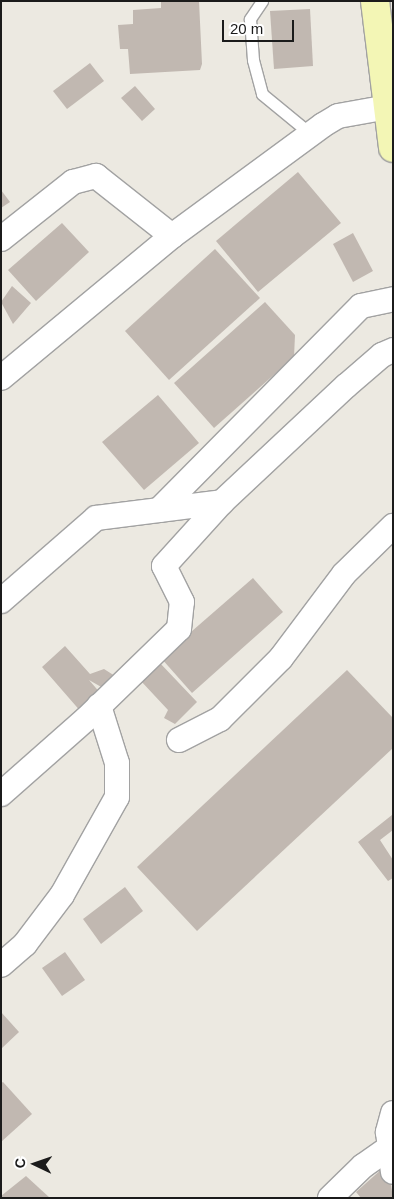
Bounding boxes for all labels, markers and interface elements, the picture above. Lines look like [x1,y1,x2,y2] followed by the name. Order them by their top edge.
[224,10,296,42] scale bar
[230,20,263,37] text: 20 m
[10,1139,60,1189] north arrow
[12,1158,28,1169] text: С

